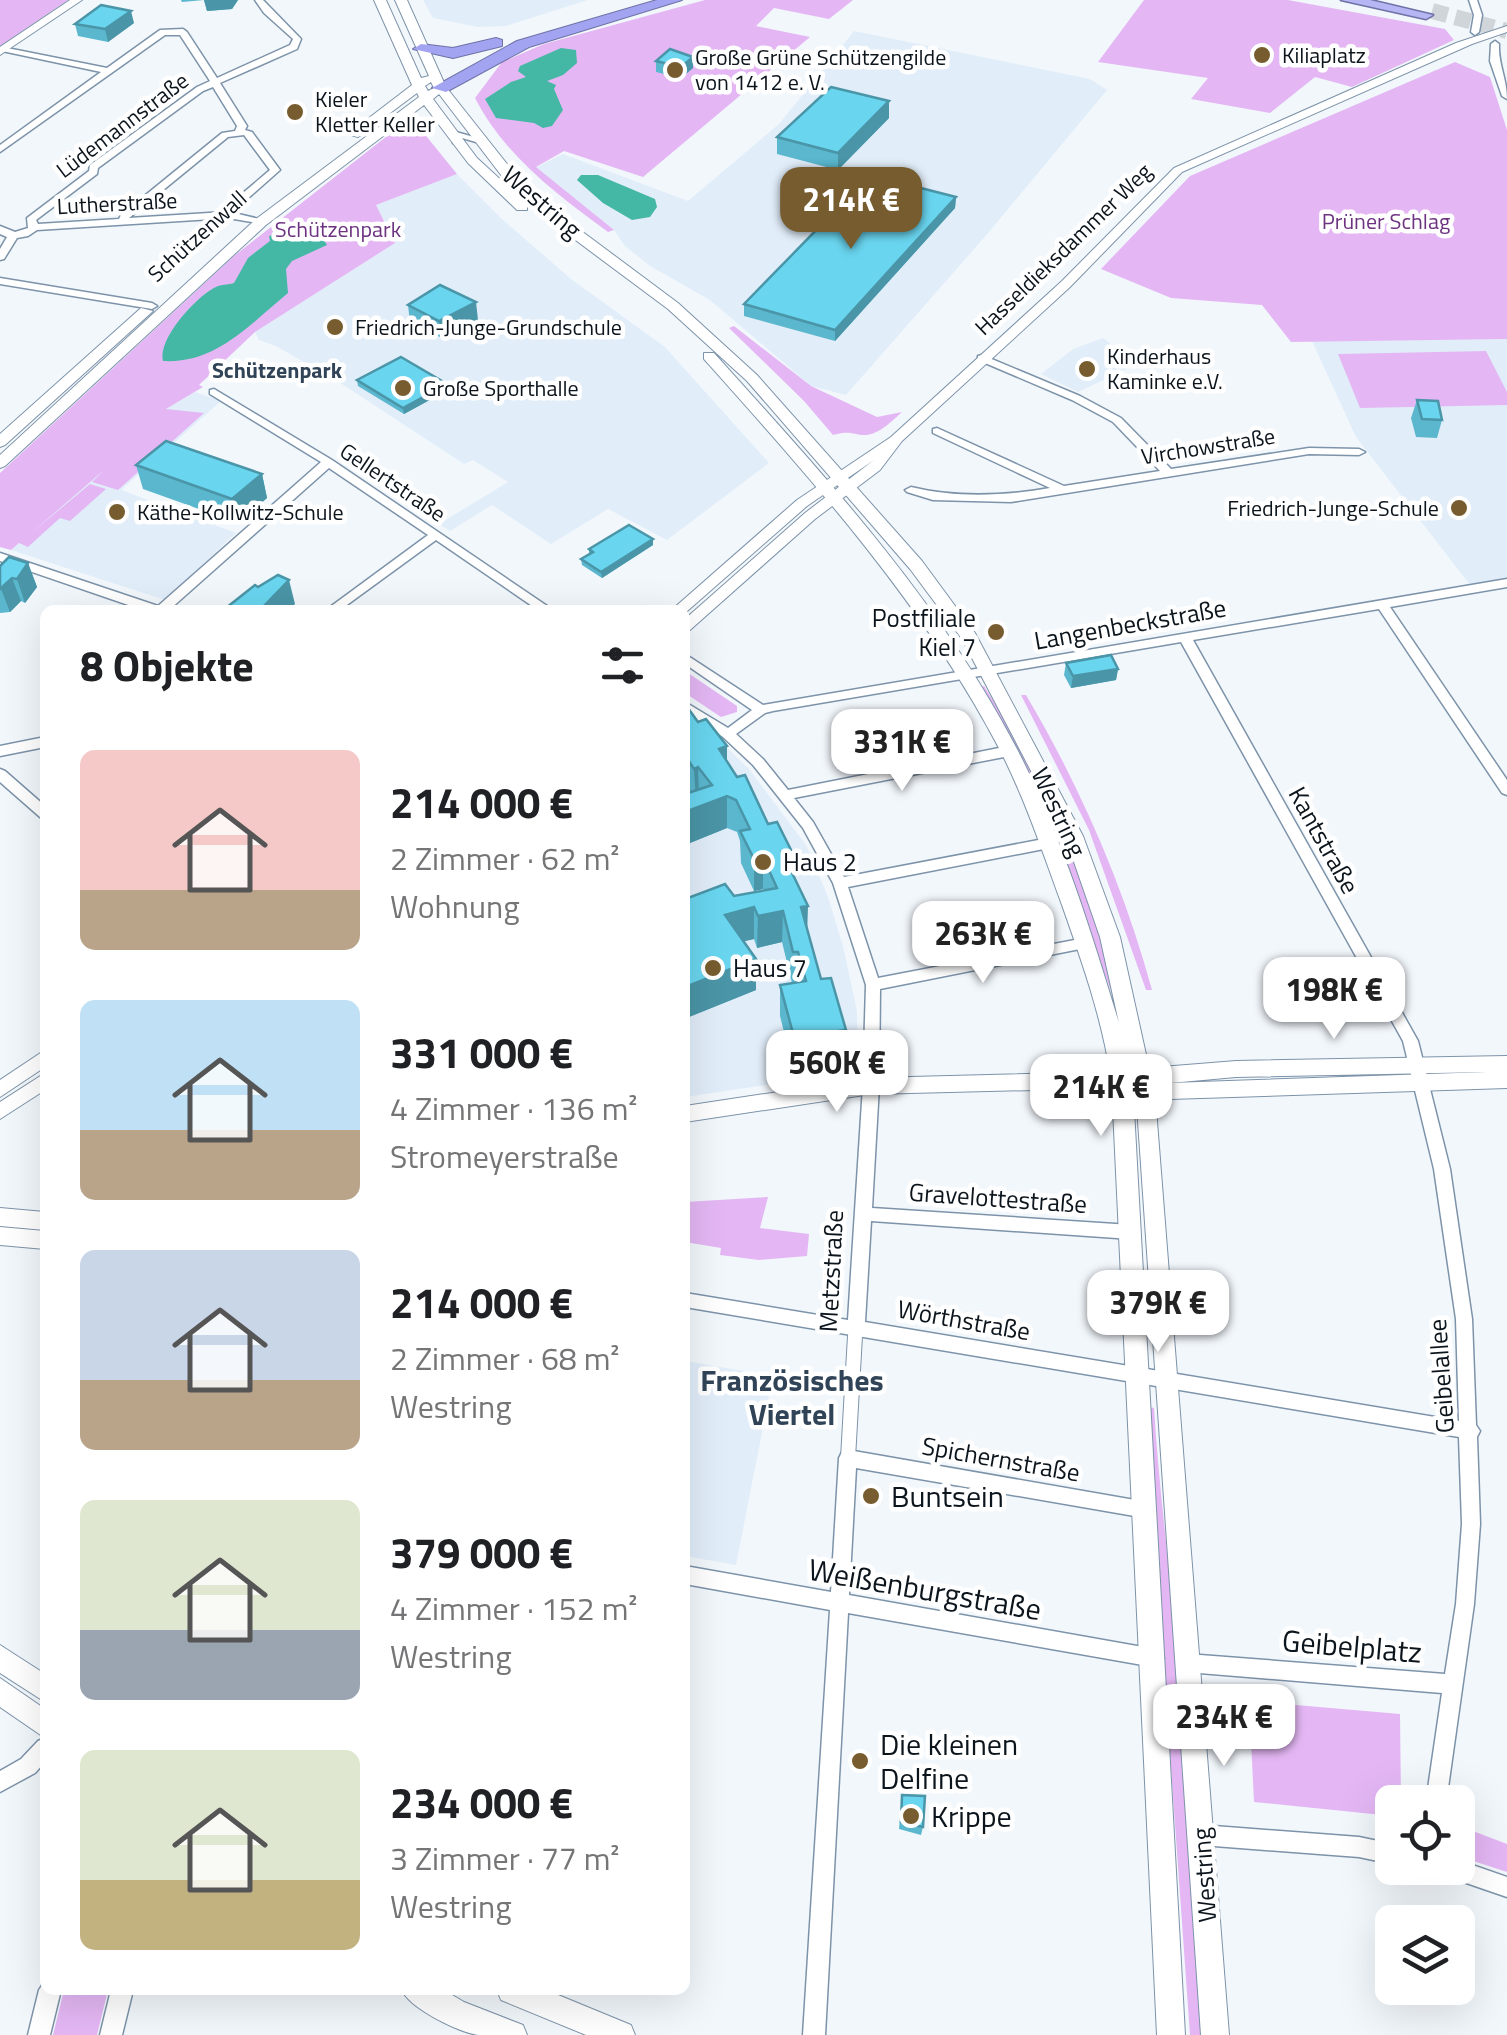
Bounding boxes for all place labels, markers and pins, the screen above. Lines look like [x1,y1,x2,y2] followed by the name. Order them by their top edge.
[1282,38,1366,72] place label: Kiliaplatz
[695,40,946,99] place label: Große Grüne Schützengilde von 1412 e. V.
[1251,44,1273,66] marker: Kiliaplatz
[664,59,686,81] marker: Große Grüne Schützengilde von 1412 e. V.
[315,82,435,141] place label: Kieler Kletter Keller
[284,101,306,123] marker: Kieler Kletter Keller
[770,167,932,252] pin: 214K €
[355,310,622,344] place label: Friedrich-Junge-Grundschule
[324,316,346,338] marker: Friedrich-Junge-Grundschule
[1107,339,1223,398] place label: Kinderhaus Kaminke e.V.
[1076,358,1098,380] marker: Kinderhaus Kaminke e.V.
[423,371,579,405] place label: Große Sporthalle
[392,377,414,399] marker: Große Sporthalle
[1227,491,1439,525] place label: Friedrich-Junge-Schule
[137,495,344,529] place label: Käthe-Kollwitz-Schule
[1448,497,1470,519] marker: Friedrich-Junge-Schule
[106,501,128,523] marker: Käthe-Kollwitz-Schule
[872,599,976,666] place label: Postfiliale Kiel 7
[985,621,1007,643] marker: Postfiliale Kiel 7
[821,709,983,794] pin: 331K €
[783,843,857,881] place label: Haus 2
[752,851,774,873] marker: Haus 2
[902,901,1064,986] pin: 263K €
[733,949,807,987] place label: Haus 7
[702,957,724,979] marker: Haus 7
[1253,957,1415,1042] pin: 198K €
[756,1030,918,1115] pin: 560K €
[1020,1054,1182,1139] pin: 214K €
[1077,1270,1239,1355] pin: 379K €
[891,1473,1004,1519] place label: Buntsein
[860,1485,882,1507] marker: Buntsein
[1143,1684,1305,1769] pin: 234K €
[880,1721,1018,1801] place label: Die kleinen Delfine
[849,1750,871,1772] marker: Die kleinen Delfine
[931,1793,1012,1839] place label: Krippe
[900,1805,922,1827] marker: Krippe

